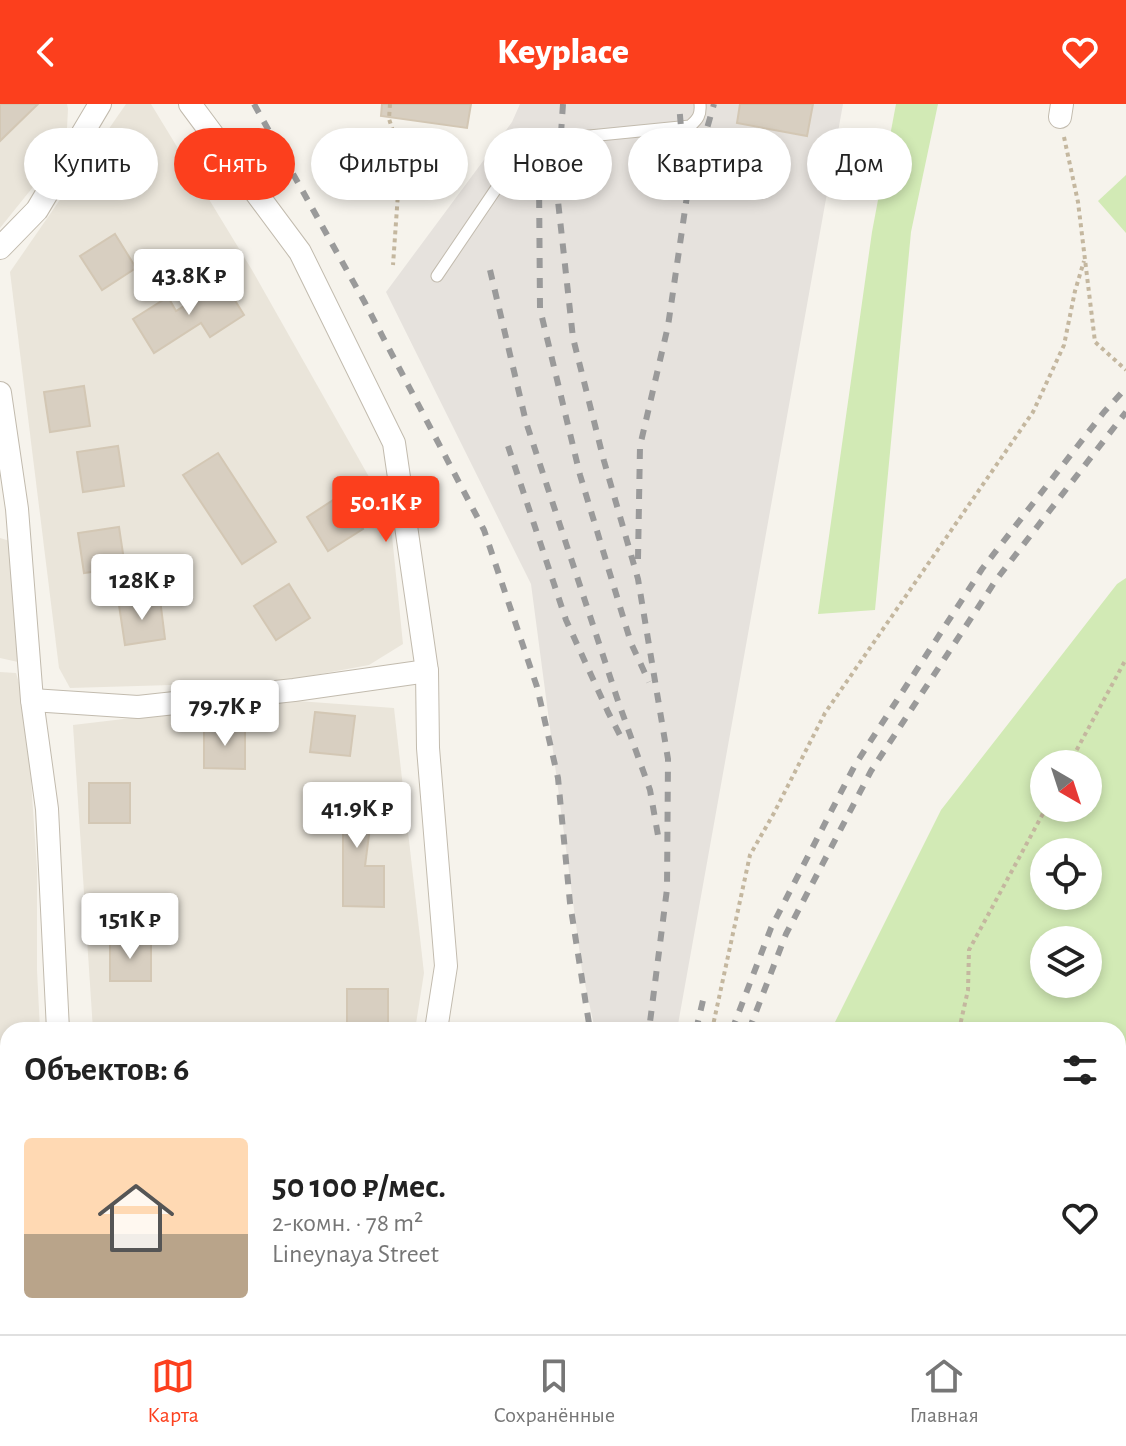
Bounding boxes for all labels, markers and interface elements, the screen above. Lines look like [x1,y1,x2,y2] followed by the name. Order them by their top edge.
[24,30,68,74] icon: back
[1058,30,1102,74] icon: heart
[497,34,629,70] text: Keyplace
[24,128,158,200] chip: Купить
[174,128,295,200] chip: Снять
[311,128,468,200] chip: Фильтры
[484,128,612,200] chip: Новое
[628,128,791,200] chip: Квартира
[807,128,912,200] chip: Дом
[115,249,263,317] pin: 43.8K ₽
[152,262,226,288] text: 43.8K ₽
[312,476,460,544] pin: 50.1K ₽
[350,489,422,515] text: 50.1K ₽
[77,554,207,622] pin: 128K ₽
[109,567,175,593] text: 128K ₽
[151,680,299,748] pin: 79.7K ₽
[189,693,261,719] text: 79.7K ₽
[1030,750,1102,822] north arrow
[1030,750,1102,998] map controls
[283,782,431,850] pin: 41.9K ₽
[321,795,393,821] text: 41.9K ₽
[1030,838,1102,910] button: locate
[65,893,195,961] pin: 151K ₽
[99,906,161,932] text: 151K ₽
[1030,926,1102,998] button: layers
[1058,1048,1102,1092] icon: filters
[24,1053,189,1087] text: Объектов: 6
[88,1170,184,1266] icon: home
[272,1170,446,1204] text: 50 100 ₽/мес.
[1058,1196,1102,1240] icon: heart
[272,1210,423,1236] text: 2-комн. · 78 m²
[272,1241,439,1267] text: Lineynaya Street
[147,1354,199,1428] tab: Карта
[493,1354,615,1428] tab: Сохранённые
[910,1354,979,1428] tab: Главная

